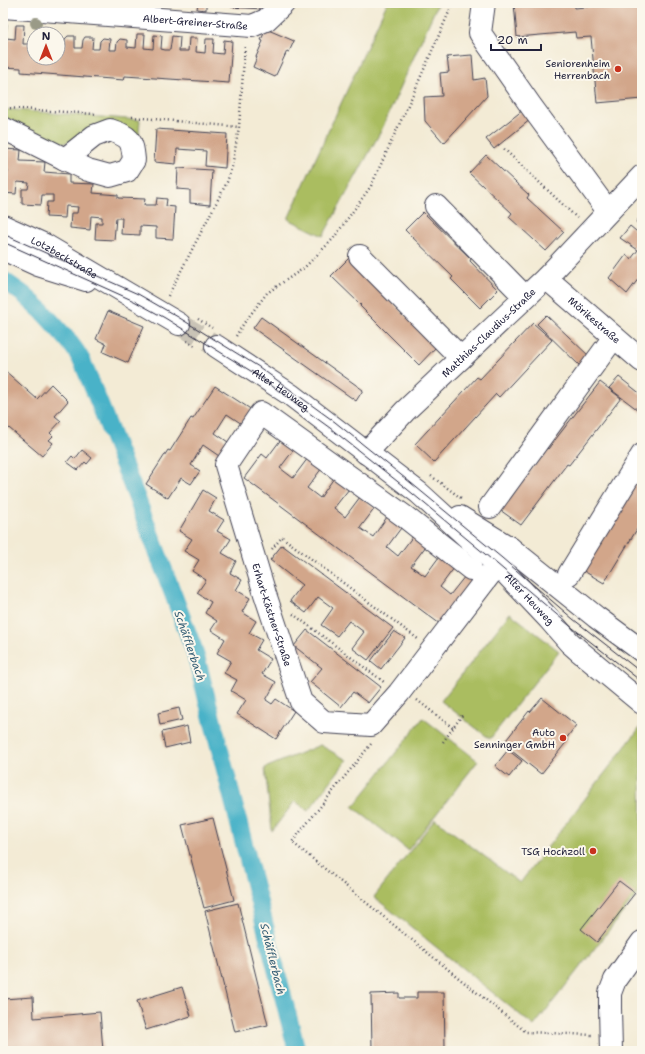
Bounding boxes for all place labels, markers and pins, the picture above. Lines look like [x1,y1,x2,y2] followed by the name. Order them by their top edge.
[546,57,610,82] place label: Seniorenheim Herrenbach
[613,64,623,74] marker: Seniorenheim Herrenbach
[474,726,555,751] place label: Auto Senninger GmbH
[558,733,568,743] marker: Auto Senninger GmbH
[521,845,585,858] place label: TSG Hochzoll
[588,846,598,856] marker: TSG Hochzoll

